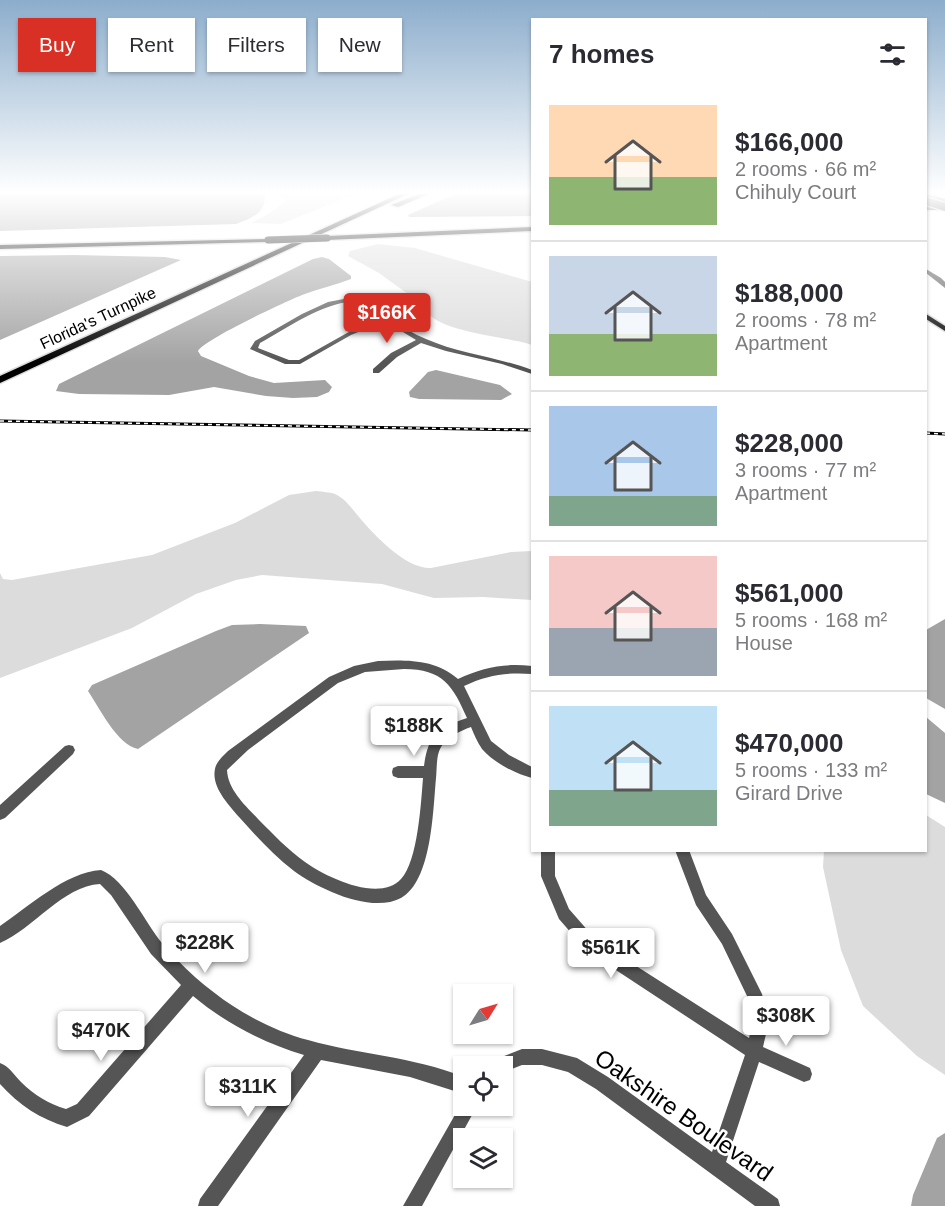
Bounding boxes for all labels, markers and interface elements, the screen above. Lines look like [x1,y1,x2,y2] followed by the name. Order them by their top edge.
[18,18,96,72] chip: Buy
[108,18,195,72] chip: Rent
[207,18,306,72] chip: Filters
[318,18,402,72] chip: New
[876,38,909,71] icon: filters
[549,39,655,69] text: 7 homes
[735,127,843,157] text: $166,000
[597,129,669,201] icon: home
[735,158,876,180] text: 2 rooms · 66 m²
[735,181,856,203] text: Chihuly Court
[735,278,843,308] text: $188,000
[597,280,669,352] icon: home
[37,284,159,352] street label: Florida's Turnpike
[345,293,429,344] pin: $166K
[358,301,416,323] text: $166K
[735,309,876,331] text: 2 rooms · 78 m²
[735,332,827,354] text: Apartment
[735,428,843,458] text: $228,000
[597,430,669,502] icon: home
[735,459,876,481] text: 3 rooms · 77 m²
[735,482,827,504] text: Apartment
[735,578,843,608] text: $561,000
[597,580,669,652] icon: home
[735,609,887,631] text: 5 rooms · 168 m²
[735,632,793,654] text: House
[372,706,456,757] pin: $188K
[385,714,443,736] text: $188K
[735,728,843,758] text: $470,000
[597,730,669,802] icon: home
[735,759,887,781] text: 5 rooms · 133 m²
[735,782,843,804] text: Girard Drive
[163,923,247,974] pin: $228K
[569,928,653,979] pin: $561K
[176,931,234,953] text: $228K
[582,936,640,958] text: $561K
[453,984,513,1044] north arrow
[453,984,513,1188] map controls
[744,996,828,1047] pin: $308K
[757,1004,815,1026] text: $308K
[59,1011,143,1062] pin: $470K
[72,1019,130,1041] text: $470K
[590,1043,778,1187] street label: Oakshire Boulevard
[453,1056,513,1116] button: locate
[206,1067,290,1118] pin: $311K
[219,1075,277,1097] text: $311K
[453,1128,513,1188] button: layers

